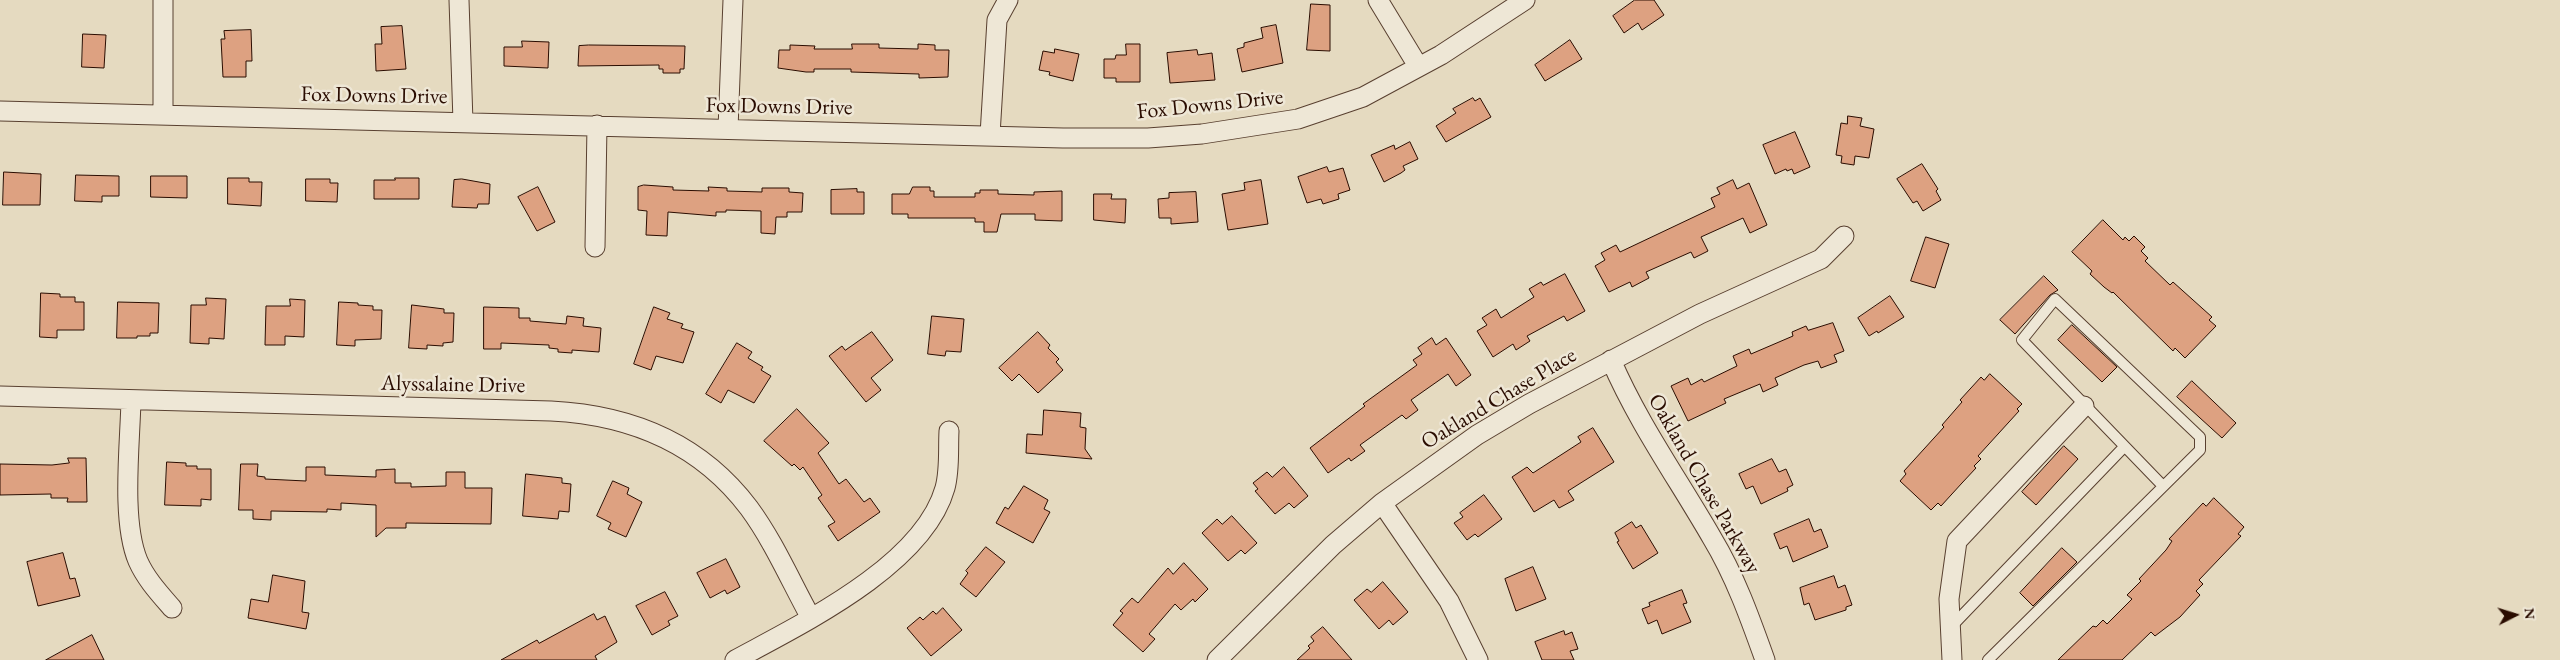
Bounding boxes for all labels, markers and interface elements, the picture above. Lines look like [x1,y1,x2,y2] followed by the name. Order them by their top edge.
[300,82,448,110] street label: Fox Downs Drive
[1136,84,1284,126] street label: Fox Downs Drive
[705,93,853,121] street label: Fox Downs Drive
[1417,342,1581,456] street label: Oakland Chase Place
[381,371,525,399] street label: Alyssalaine Drive
[1642,389,1766,579] street label: Oakland Chase Parkway
[2490,590,2540,640] north arrow
[2520,607,2539,620] text: N

